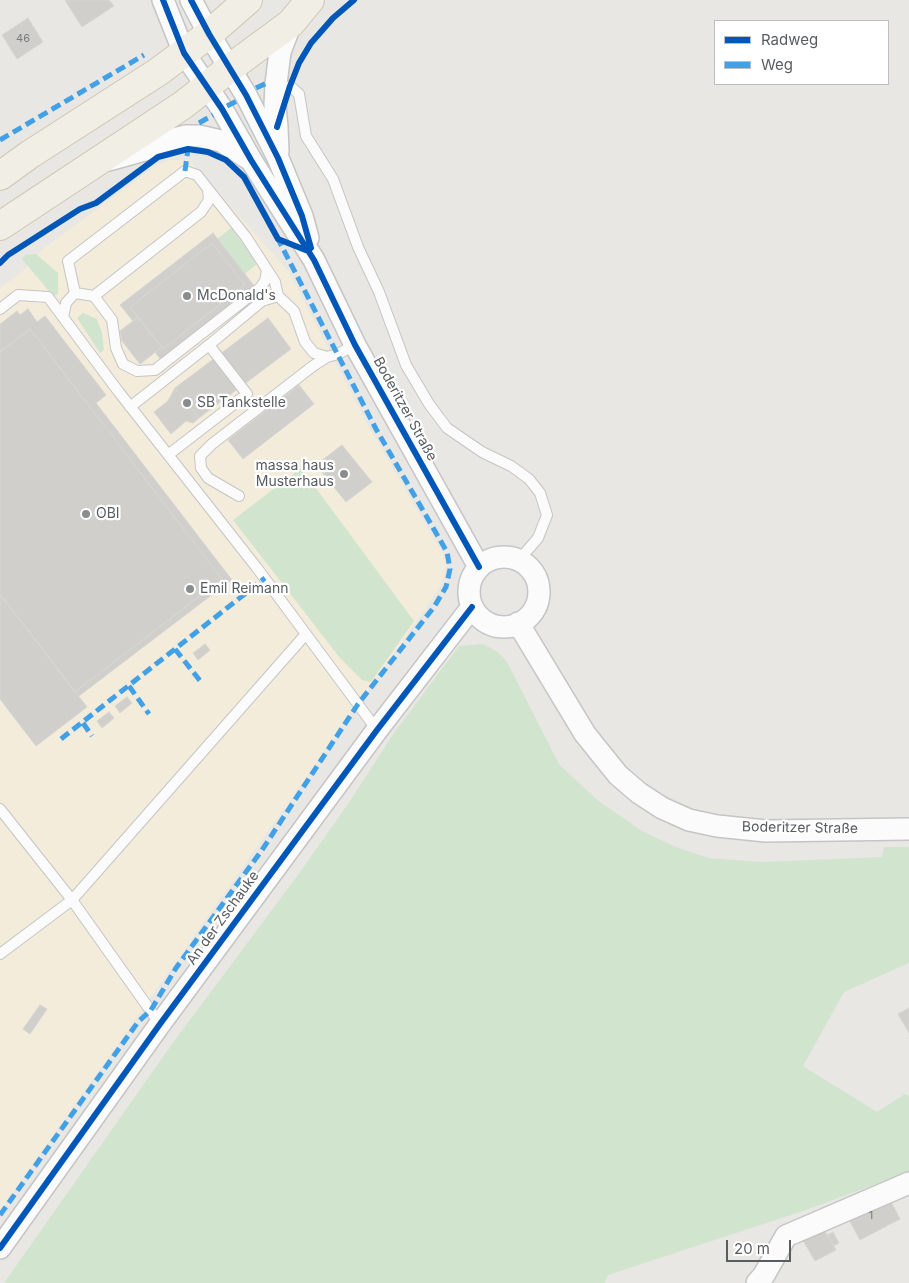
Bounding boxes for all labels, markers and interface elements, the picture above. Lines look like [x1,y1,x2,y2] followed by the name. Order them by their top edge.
[714,20,889,85] legend
[761,30,818,49] text: Radweg
[16,32,30,46] house number: 46
[761,55,793,74] text: Weg
[197,288,276,304] place label: McDonald's
[181,290,193,302] marker: McDonald's
[370,354,440,464] street label: Boderitzer Straße
[197,395,286,411] place label: SB Tankstelle
[181,397,193,409] marker: SB Tankstelle
[255,458,334,491] place label: massa haus Musterhaus
[338,468,350,480] marker: massa haus Musterhaus
[96,506,120,522] place label: OBI
[80,508,92,520] marker: OBI
[200,581,288,597] place label: Emil Reimann
[184,583,196,595] marker: Emil Reimann
[742,819,858,837] street label: Boderitzer Straße
[183,868,263,968] street label: An der Zschauke
[869,1209,873,1223] house number: 1
[729,1230,794,1262] scale bar
[734,1239,770,1258] text: 20 m

